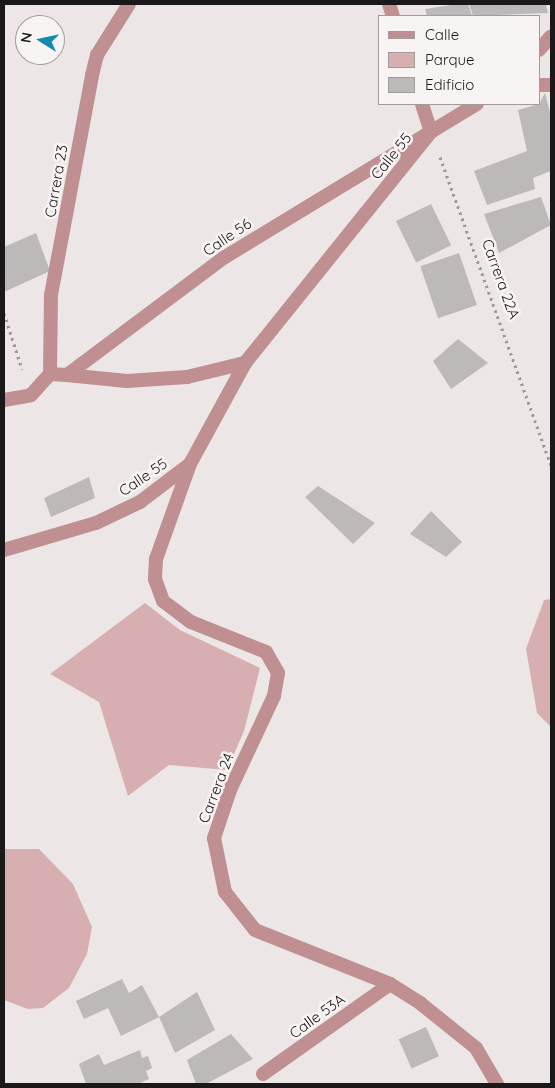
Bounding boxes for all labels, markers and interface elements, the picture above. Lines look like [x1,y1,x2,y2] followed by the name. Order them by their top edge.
[15,15,65,65] north arrow
[378,15,540,105] legend
[425,25,459,44] text: Calle
[16,31,36,44] text: N
[425,50,475,69] text: Parque
[425,75,474,94] text: Edificio
[367,129,415,183] street label: Calle 55
[41,143,71,219] street label: Carrera 23
[199,214,255,260] street label: Calle 56
[478,237,524,321] street label: Carrera 22A
[115,454,171,500] street label: Calle 55
[194,751,238,825] street label: Carrera 24
[286,990,348,1042] street label: Calle 53A

